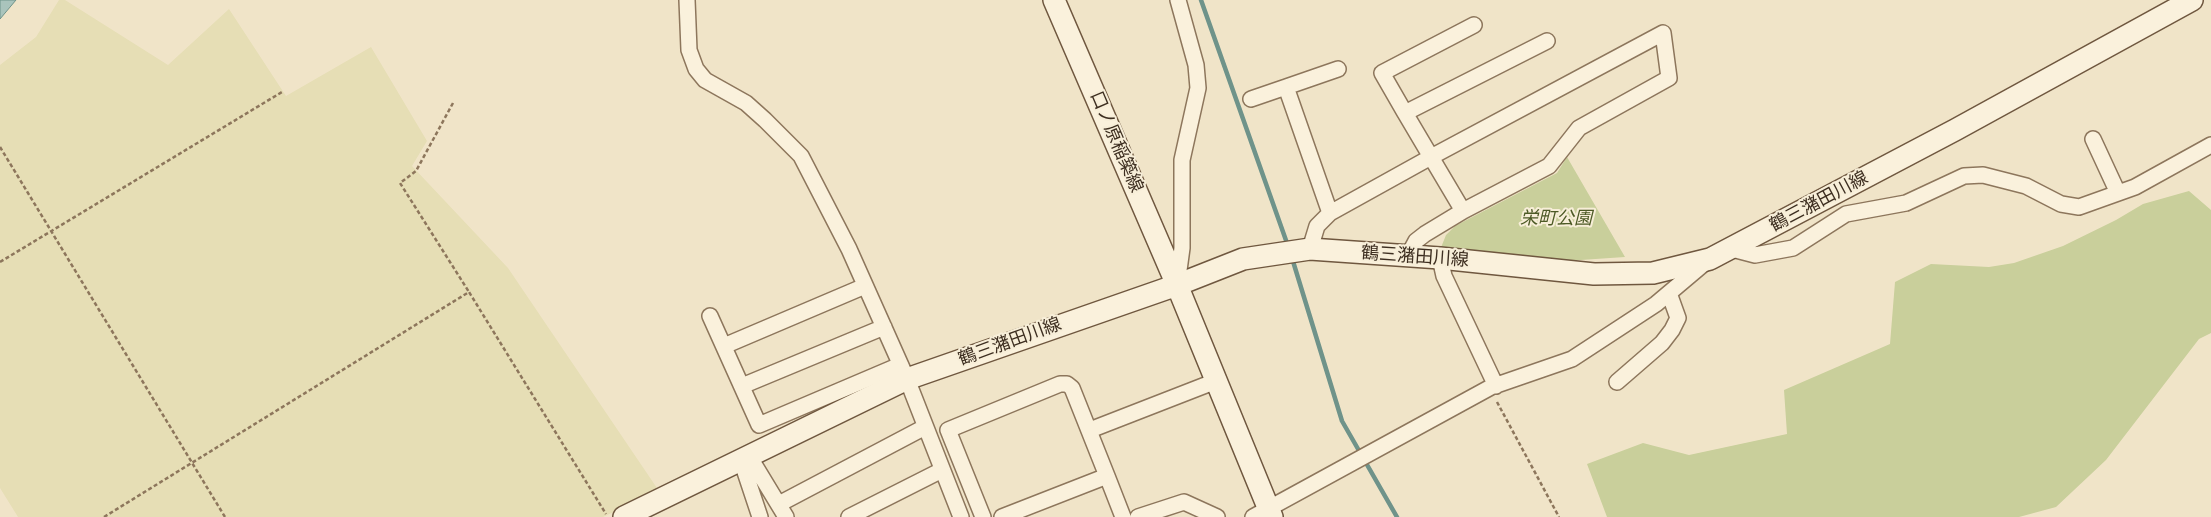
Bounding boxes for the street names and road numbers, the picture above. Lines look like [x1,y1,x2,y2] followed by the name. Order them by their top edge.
[1085,88,1147,196] street label: 口ノ原稲築線
[1766,167,1872,237] street label: 鶴三潴田川線
[1360,242,1470,272] street label: 鶴三潴田川線
[956,313,1064,371] street label: 鶴三潴田川線

